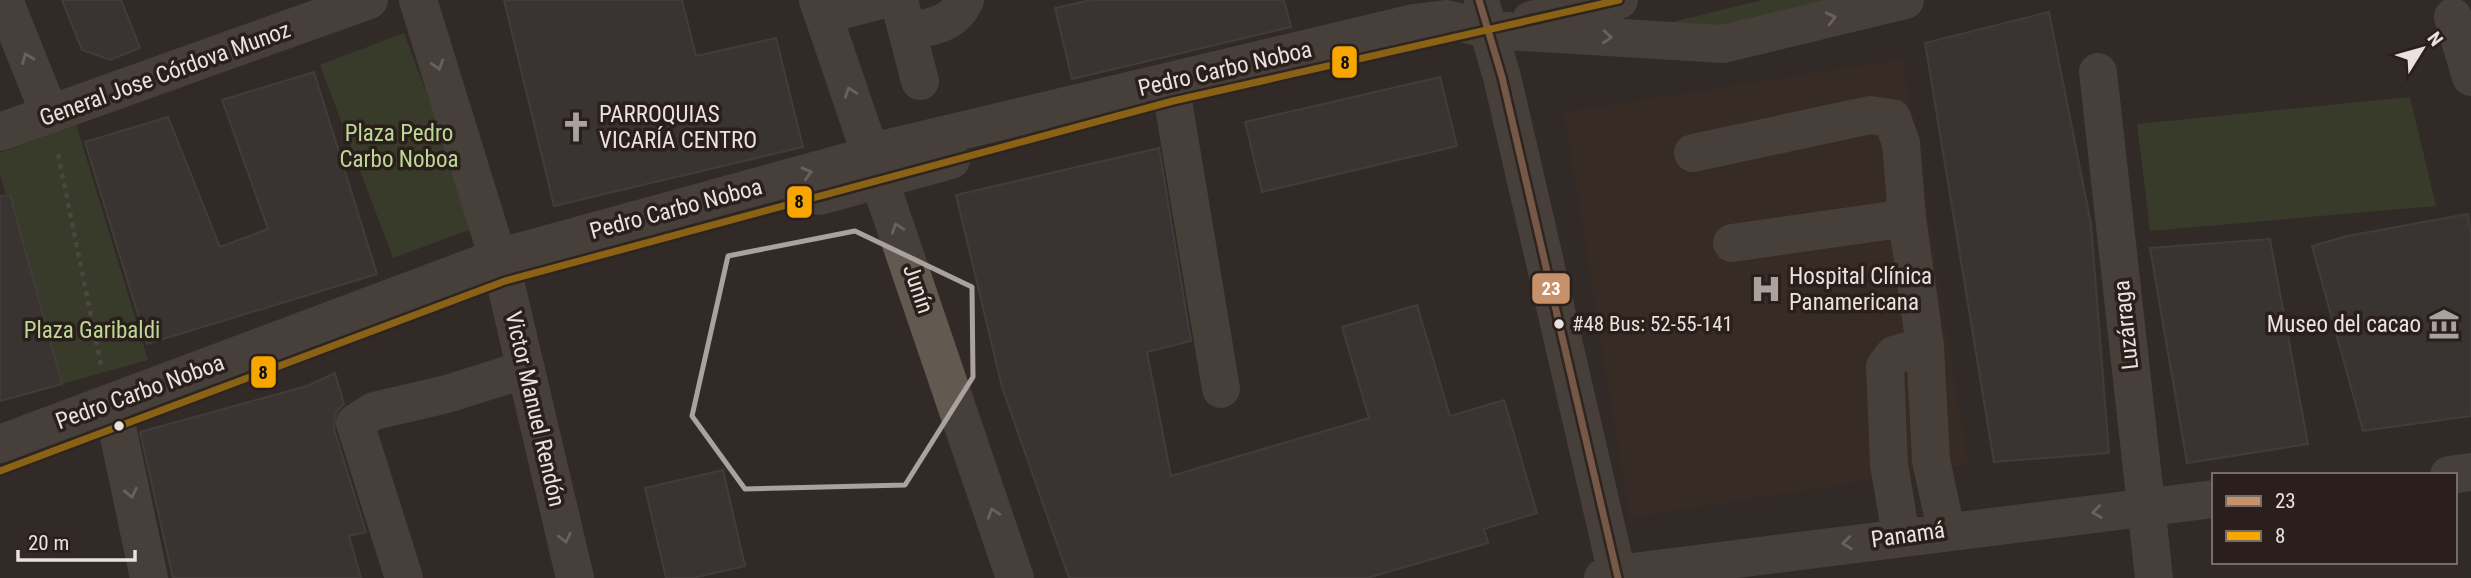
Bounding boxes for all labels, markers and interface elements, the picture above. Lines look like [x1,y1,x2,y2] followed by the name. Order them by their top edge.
[1825,12,1837,26] one-way arrow
[2387,14,2457,84] north arrow
[36,16,294,132] street label: General Jose Córdova Munoz
[2422,28,2448,51] text: N
[1602,29,1613,44] one-way arrow
[1136,36,1314,102] street label: Pedro Carbo Noboa
[1331,45,1358,79] line badge: 8
[1340,51,1350,74] text: 8
[21,52,35,64] one-way arrow
[430,59,445,71] one-way arrow
[845,86,859,98] one-way arrow
[599,101,757,154] place label: PARROQUIAS VICARÍA CENTRO
[559,110,593,144] church icon: PARROQUIAS VICARÍA CENTRO
[340,120,458,173] park label: Plaza Pedro Carbo Noboa
[801,167,813,181] one-way arrow
[587,173,765,245] street label: Pedro Carbo Noboa
[786,185,813,219] line badge: 8
[794,190,804,213] text: 8
[891,222,905,235] one-way arrow
[897,261,939,317] street label: Junín
[1789,263,1932,316] place label: Hospital Clínica Panamericana
[1531,272,1571,305] line badge: 23
[1749,272,1783,306] hospital icon: Hospital Clínica Panamericana
[1541,277,1561,300] text: 23
[2108,279,2144,371] street label: Luzárraga
[2427,307,2461,341] museum icon: Museo del cacao
[499,309,571,509] street label: Victor Manuel Rendón
[2267,311,2421,338] place label: Museo del cacao
[1572,312,1733,336] place label: #48 Bus: 52-55-141
[24,317,160,344] park label: Plaza Garibaldi
[1552,317,1566,331] marker: #48 Bus: 52-55-141
[52,349,228,435] street label: Pedro Carbo Noboa
[250,355,277,389] line badge: 8
[258,361,268,384] text: 8
[112,419,126,433] unlabelled marker
[2212,473,2457,564] legend
[123,487,138,499] one-way arrow
[2275,489,2296,513] text: 23
[2091,505,2103,520] one-way arrow
[987,508,1001,520] one-way arrow
[1869,516,1947,554] street label: Panamá
[18,518,135,562] scale bar
[2275,524,2285,548] text: 8
[28,531,69,555] text: 20 m
[557,532,572,544] one-way arrow
[1841,536,1853,551] one-way arrow

